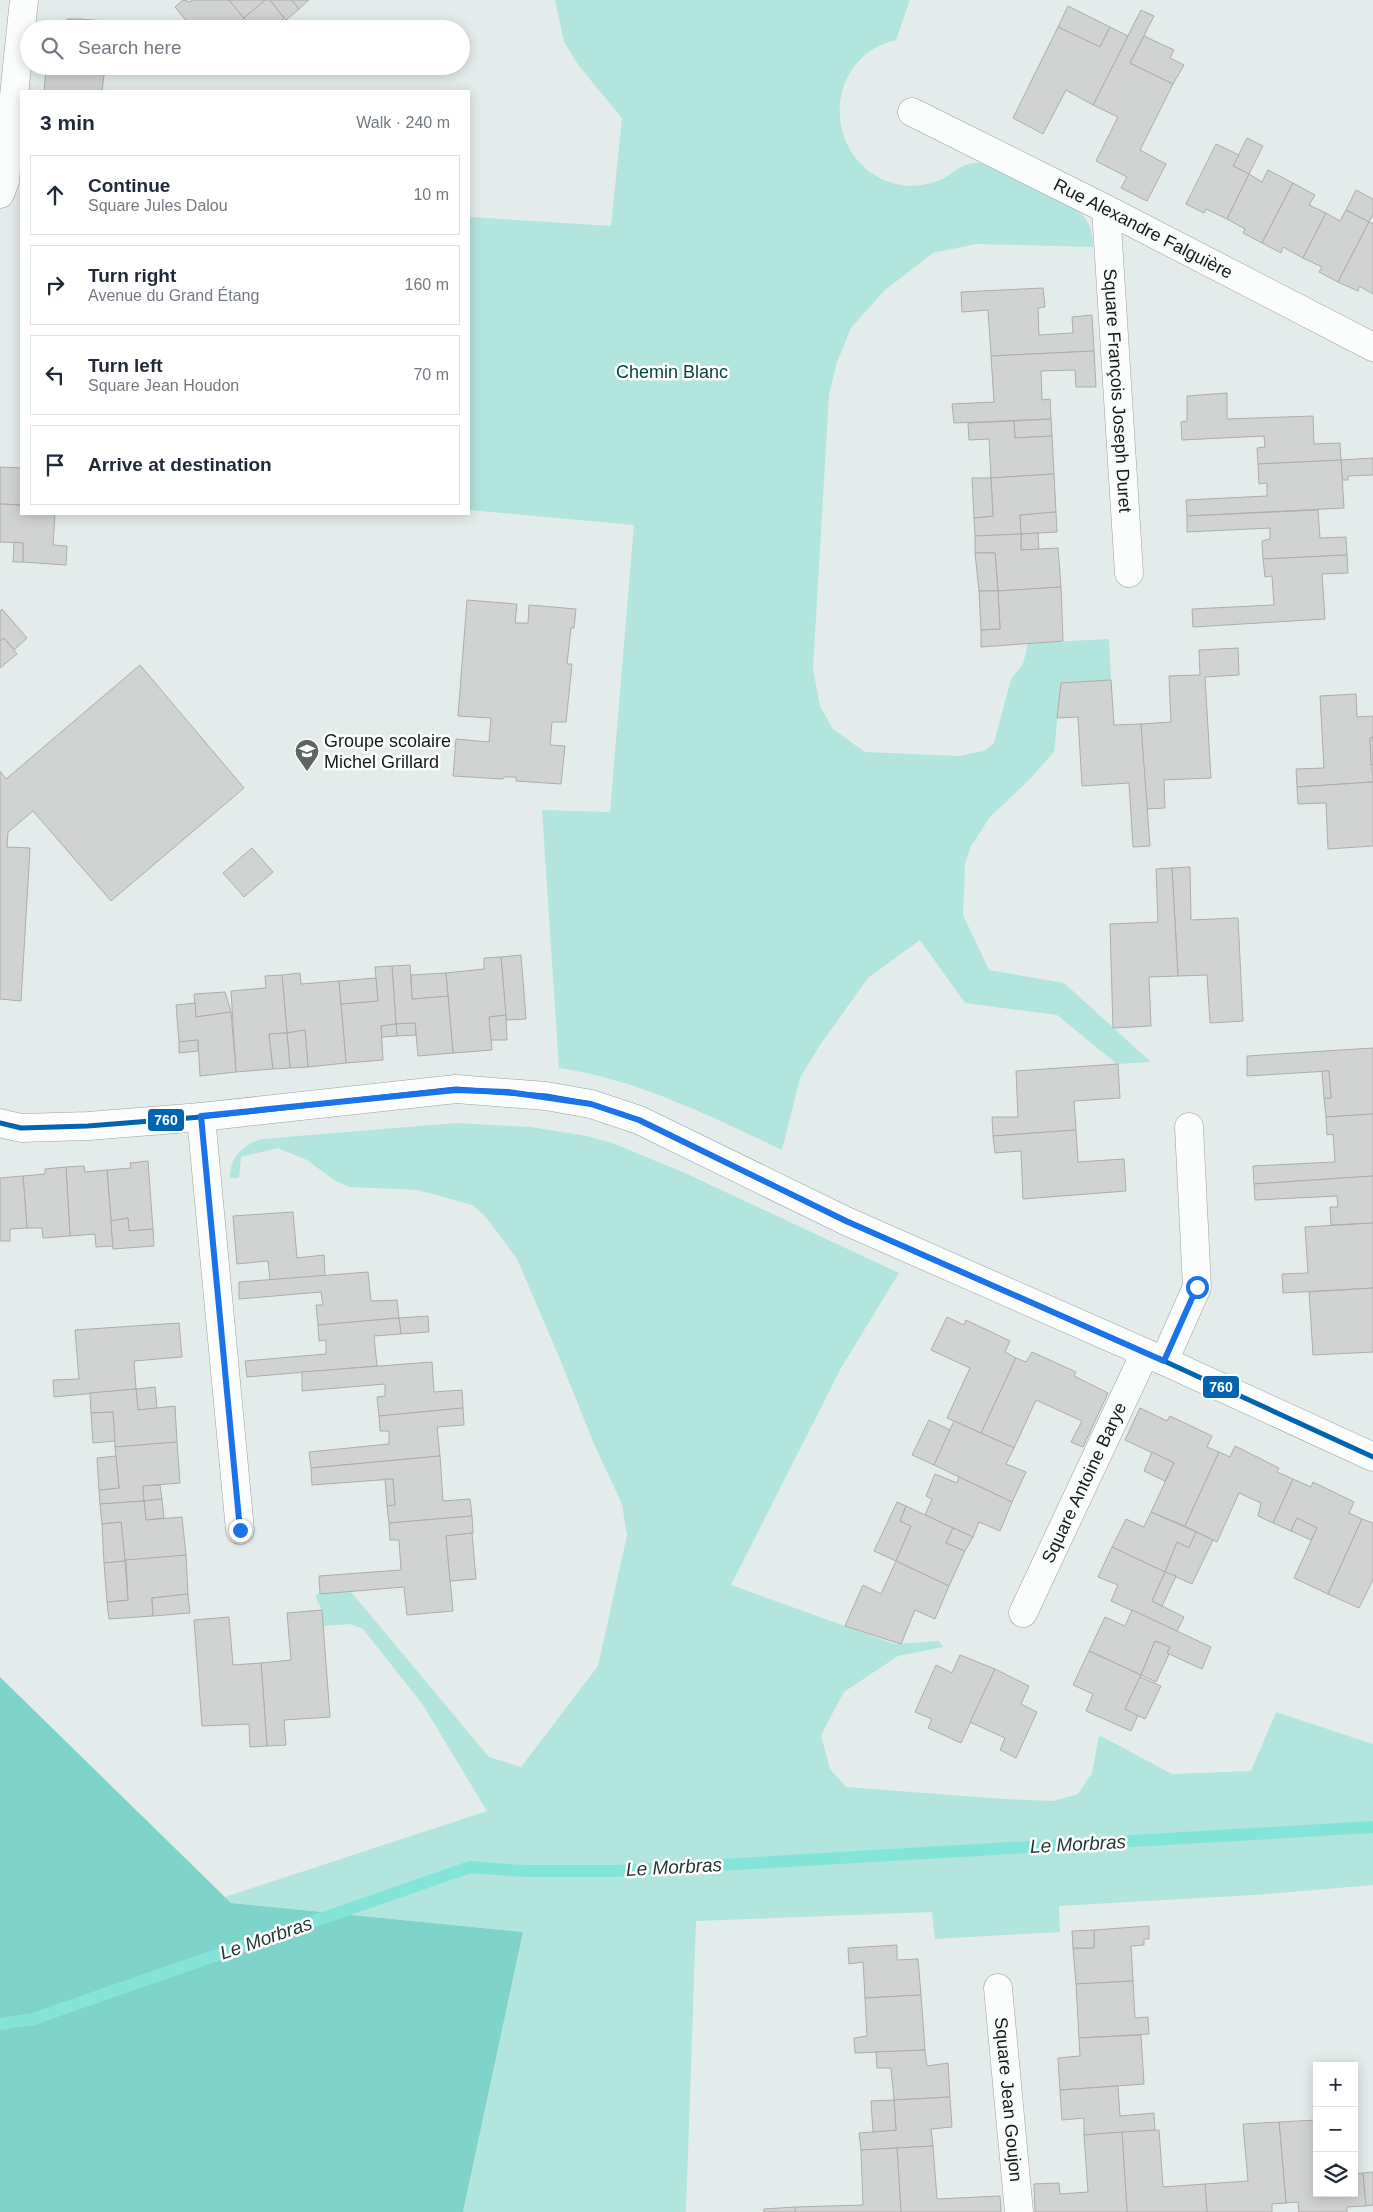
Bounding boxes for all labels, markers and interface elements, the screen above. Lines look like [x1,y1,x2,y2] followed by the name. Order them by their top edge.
[20,20,470,75] search box
[38,34,66,62] icon: search
[78,37,182,58] text: Search here
[40,111,95,134] text: 3 min
[356,114,450,131] text: Walk · 240 m
[88,175,170,196] text: Continue
[1051,175,1236,283] street label: Rue Alexandre Falguière
[41,181,69,209] icon: ahead
[413,186,449,203] text: 10 m
[88,197,228,214] text: Square Jules Dalou
[88,265,176,286] text: Turn right
[1100,268,1135,513] street label: Square François Joseph Duret
[41,271,69,299] icon: right
[405,276,449,293] text: 160 m
[88,287,259,304] text: Avenue du Grand Étang
[88,355,163,376] text: Turn left
[41,361,69,389] icon: left
[616,362,728,382] park label: Chemin Blanc
[413,366,449,383] text: 70 m
[88,377,239,394] text: Square Jean Houdon
[41,451,69,479] icon: arrive
[88,454,272,475] text: Arrive at destination
[324,731,451,772] place label: Groupe scolaire Michel Grillard
[294,738,320,772] school or university icon: Groupe scolaire Michel Grillard
[147,1108,185,1132] line badge: 760
[154,1112,178,1128] text: 760
[1186,1276,1209,1299] route start
[1202,1375,1240,1399] line badge: 760
[1209,1379,1233,1395] text: 760
[1038,1399,1130,1566] street label: Square Antoine Barye
[229,1519,252,1542] route end
[1029,1831,1127,1857] water label: Le Morbras
[625,1854,723,1880] water label: Le Morbras
[217,1912,315,1964] water label: Le Morbras
[991,2016,1026,2183] street label: Square Jean Goujon
[1313,2062,1358,2197] map controls
[1313,2062,1358,2107] button: +
[1313,2107,1358,2152] button: −
[1313,2152,1358,2197] button: layers

